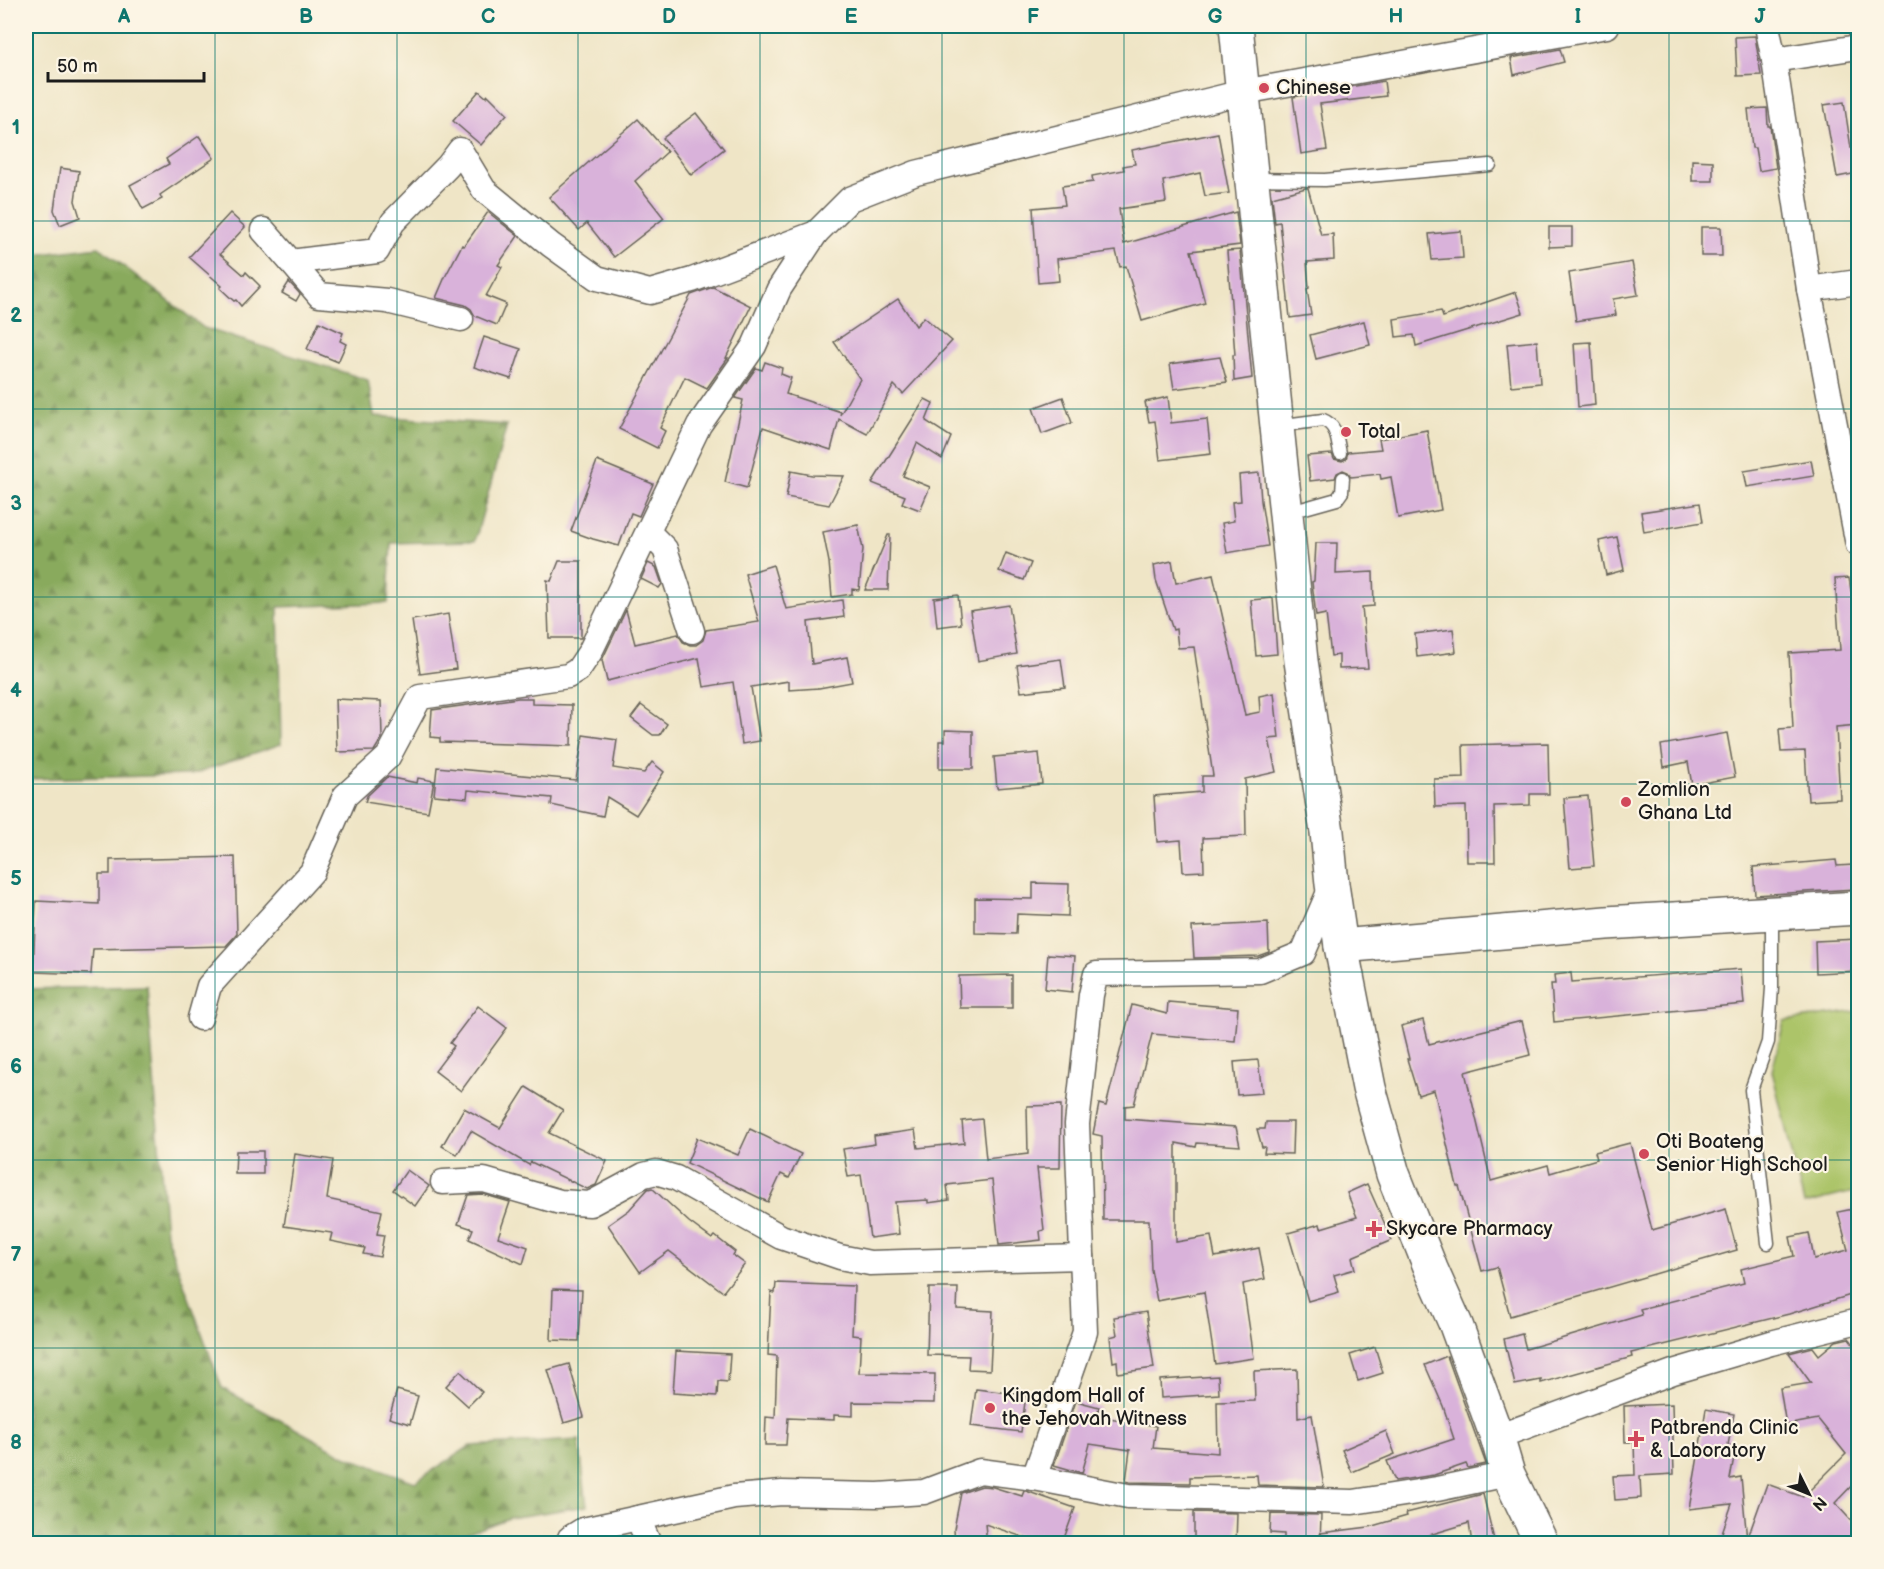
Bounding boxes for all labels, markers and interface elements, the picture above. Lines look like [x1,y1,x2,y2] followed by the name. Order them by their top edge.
[117,5,131,29] text: A
[299,5,313,29] text: B
[481,5,495,29] text: C
[662,5,676,29] text: D
[845,5,858,29] text: E
[1027,5,1039,29] text: F
[1208,5,1223,29] text: G
[1389,5,1403,29] text: H
[1575,5,1581,29] text: I
[1755,5,1767,29] text: J
[48,45,204,83] scale bar
[57,56,98,77] text: 50 m
[1276,76,1351,100] place label: Chinese
[1257,81,1271,95] marker: Chinese
[12,116,20,140] text: 1
[10,304,22,328] text: 2
[1358,420,1400,444] place label: Total
[1339,425,1353,439] marker: Total
[10,492,22,516] text: 3
[10,679,22,703] text: 4
[1637,778,1732,825] place label: Zomlion Ghana Ltd
[1619,795,1633,809] marker: Zomlion Ghana Ltd
[10,867,22,891] text: 5
[10,1055,22,1079] text: 6
[1656,1130,1828,1177] place label: Oti Boateng Senior High School
[1637,1147,1651,1161] marker: Oti Boateng Senior High School
[1386,1217,1552,1241] place label: Skycare Pharmacy
[1367,1222,1381,1236] marker: Skycare Pharmacy
[10,1243,22,1267] text: 7
[1002,1384,1187,1431] place label: Kingdom Hall of the Jehovah Witness
[983,1401,997,1415] marker: Kingdom Hall of the Jehovah Witness
[1650,1416,1799,1463] place label: Patbrenda Clinic & Laboratory
[1627,1430,1645,1448] marker: Patbrenda Clinic & Laboratory
[10,1431,22,1455] text: 8
[1779,1464,1839,1524] north arrow
[1808,1492,1830,1514] text: N

